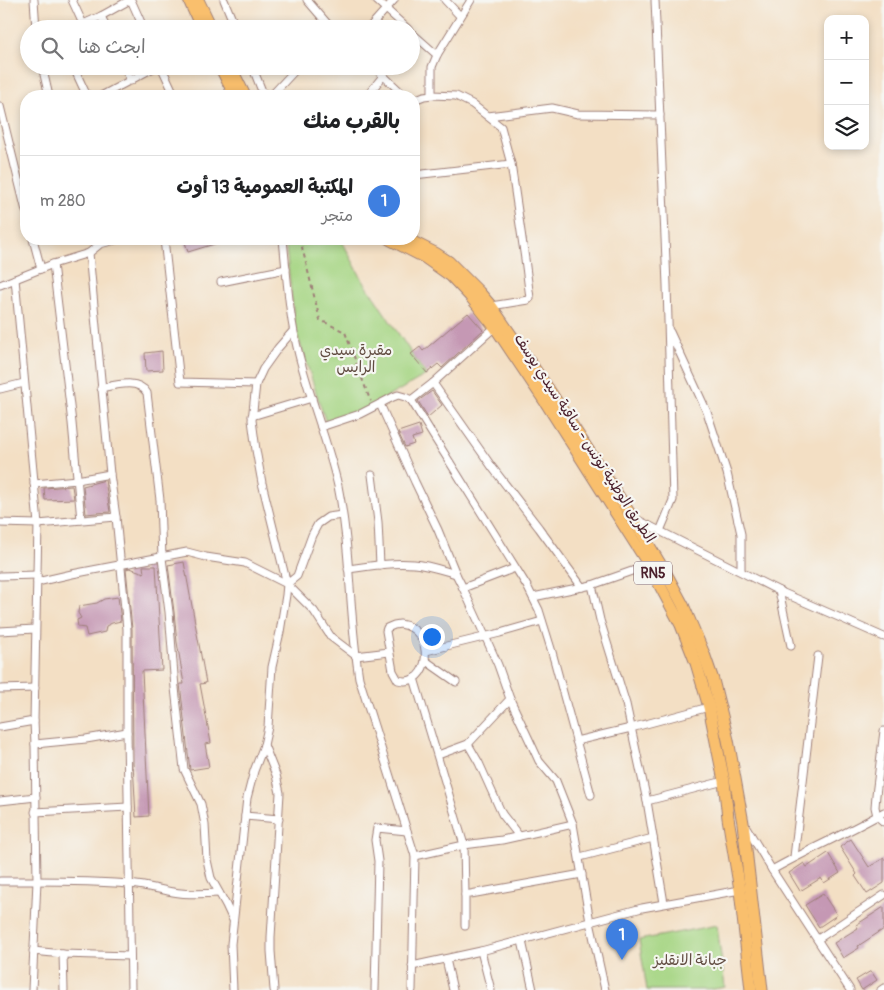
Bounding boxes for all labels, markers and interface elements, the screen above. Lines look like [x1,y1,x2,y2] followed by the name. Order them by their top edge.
[824,15,869,150] map controls
[824,15,869,60] button: +
[20,20,420,75] search box
[38,34,66,62] icon: search
[78,35,146,59] text: ابحث هنا
[824,60,869,105] button: −
[824,105,869,150] button: layers
[303,108,400,135] text: بالقرب منك
[177,175,353,199] text: المكتبة العمومية 13 أوت
[40,191,86,211] text: 280 m
[381,191,387,211] text: 1
[322,206,353,226] text: متجر
[509,330,659,547] street label: الطريق الوطنية تونس - ساقية سيدي يوسف
[320,341,392,377] park label: مقبرة سيدي الرايس
[634,562,672,584] road number: RN5
[419,624,445,650] your location
[606,919,638,960] pin: 1
[651,951,727,970] park label: جبانة الانقليز

